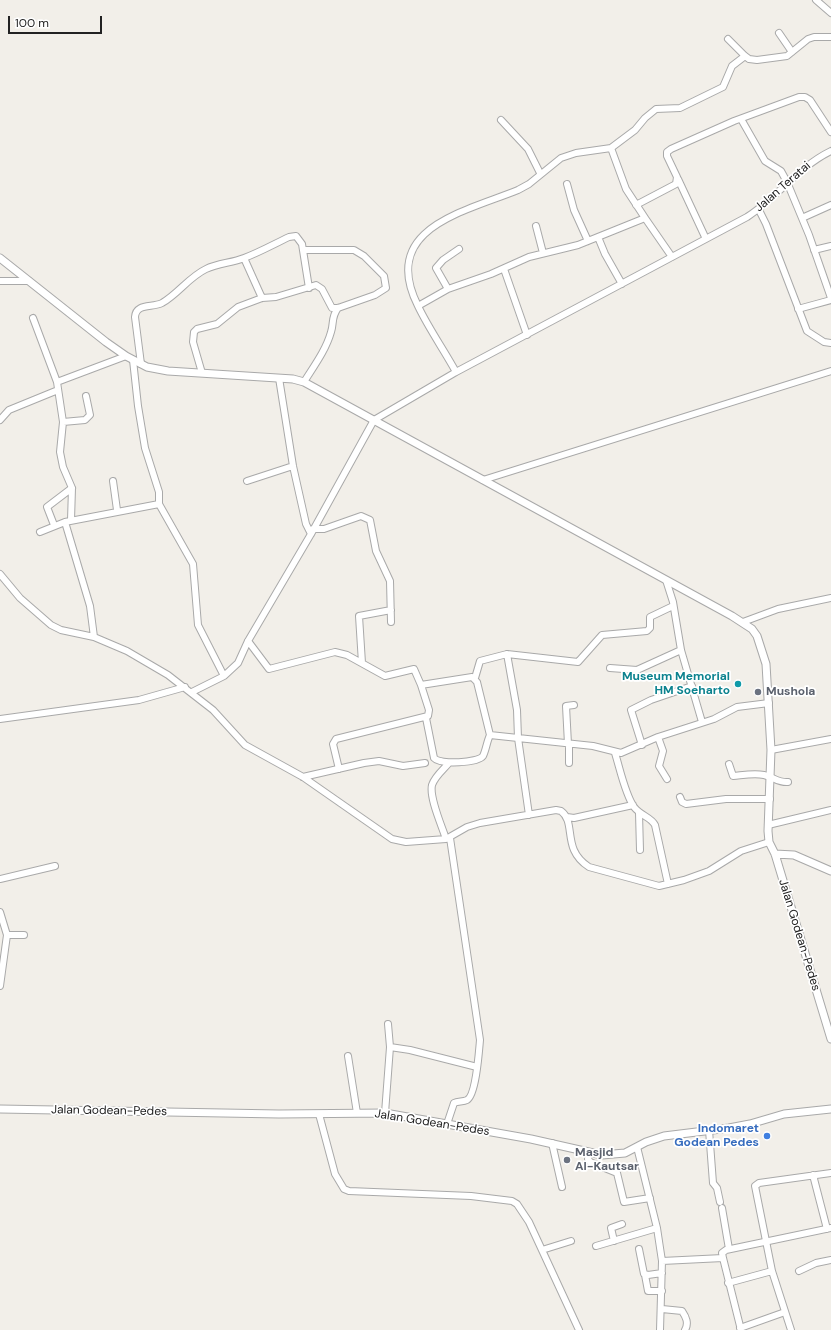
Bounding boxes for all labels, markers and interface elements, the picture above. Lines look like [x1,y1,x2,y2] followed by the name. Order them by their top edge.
[10,8,104,34] scale bar
[15,15,49,31] text: 100 m
[752,159,814,215] street label: Jalan Teratai
[622,670,730,698] place label: Museum Memorial HM Soeharto
[733,679,743,689] marker: Museum Memorial HM Soeharto
[766,685,815,699] place label: Mushola
[753,687,763,697] marker: Mushola
[775,877,823,993] street label: Jalan Godean-Pedes
[51,1103,167,1119] street label: Jalan Godean-Pedes
[374,1107,490,1139] street label: Jalan Godean-Pedes
[674,1122,759,1150] place label: Indomaret Godean Pedes
[762,1131,772,1141] marker: Indomaret Godean Pedes
[575,1146,639,1174] place label: Masjid Al-Kautsar
[562,1155,572,1165] marker: Masjid Al-Kautsar

